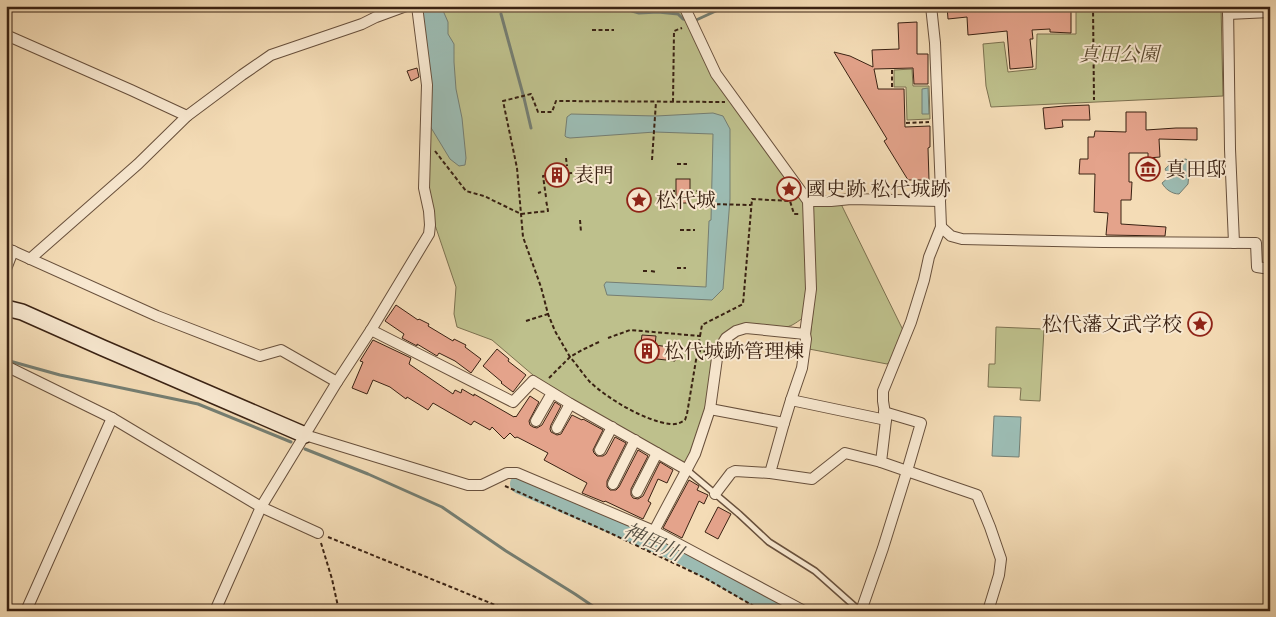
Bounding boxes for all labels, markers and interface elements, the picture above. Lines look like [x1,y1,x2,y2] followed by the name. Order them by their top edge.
[1079,39,1162,68] park label: 真田公園
[1166,154,1226,183] place label: 真田邸
[1135,156,1161,182] museum icon: 真田邸
[574,160,614,189] place label: 表門
[544,162,570,188] building icon: 表門
[806,174,950,203] place label: 國史跡 松代城跡
[776,176,802,202] place icon: 國史跡 松代城跡
[656,185,716,214] place label: 松代城
[626,187,652,213] place icon: 松代城
[1042,309,1182,338] place label: 松代藩文武学校
[1187,311,1213,337] place icon: 松代藩文武学校
[664,336,804,365] place label: 松代城跡管理棟
[634,338,660,364] building icon: 松代城跡管理棟
[618,515,690,569] water label: 神田川

